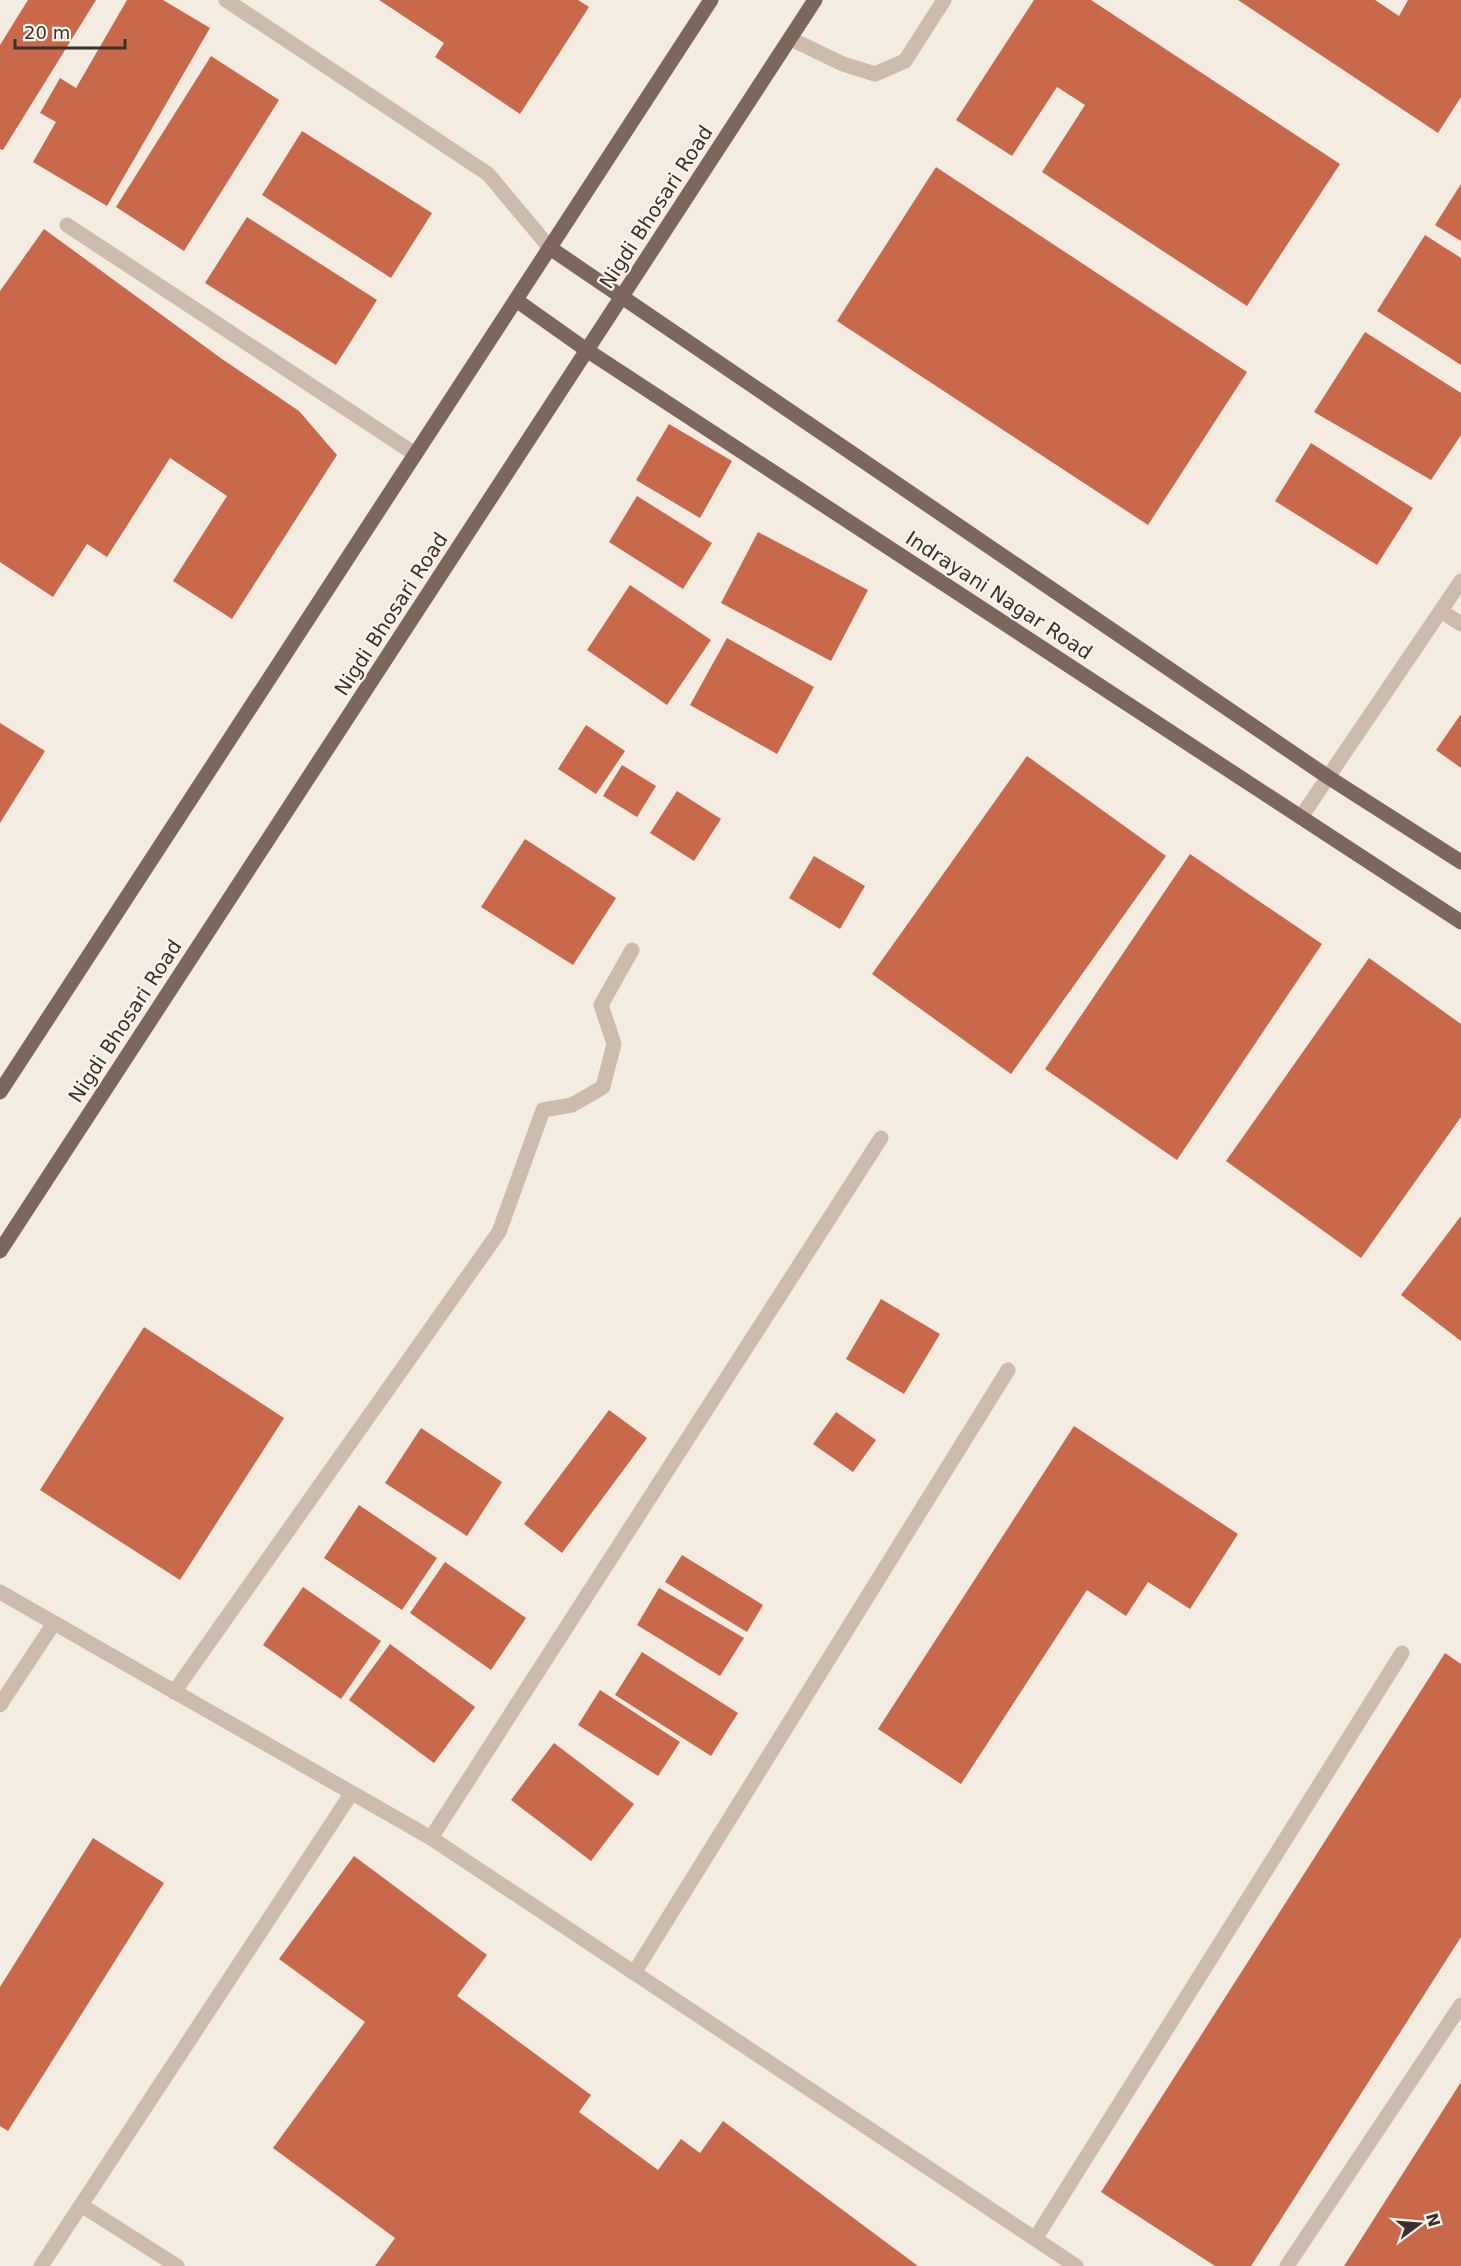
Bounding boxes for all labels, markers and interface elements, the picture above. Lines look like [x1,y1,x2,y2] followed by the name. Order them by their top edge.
[15,12,124,50] scale bar
[24,22,70,43] text: 20 m
[594,121,718,293] street label: Nigdi Bhosari Road
[901,526,1097,664] street label: Indrayani Nagar Road
[329,528,453,700] street label: Nigdi Bhosari Road
[63,935,187,1107] street label: Nigdi Bhosari Road
[1389,2194,1449,2254] north arrow
[1422,2211,1444,2229] text: N

